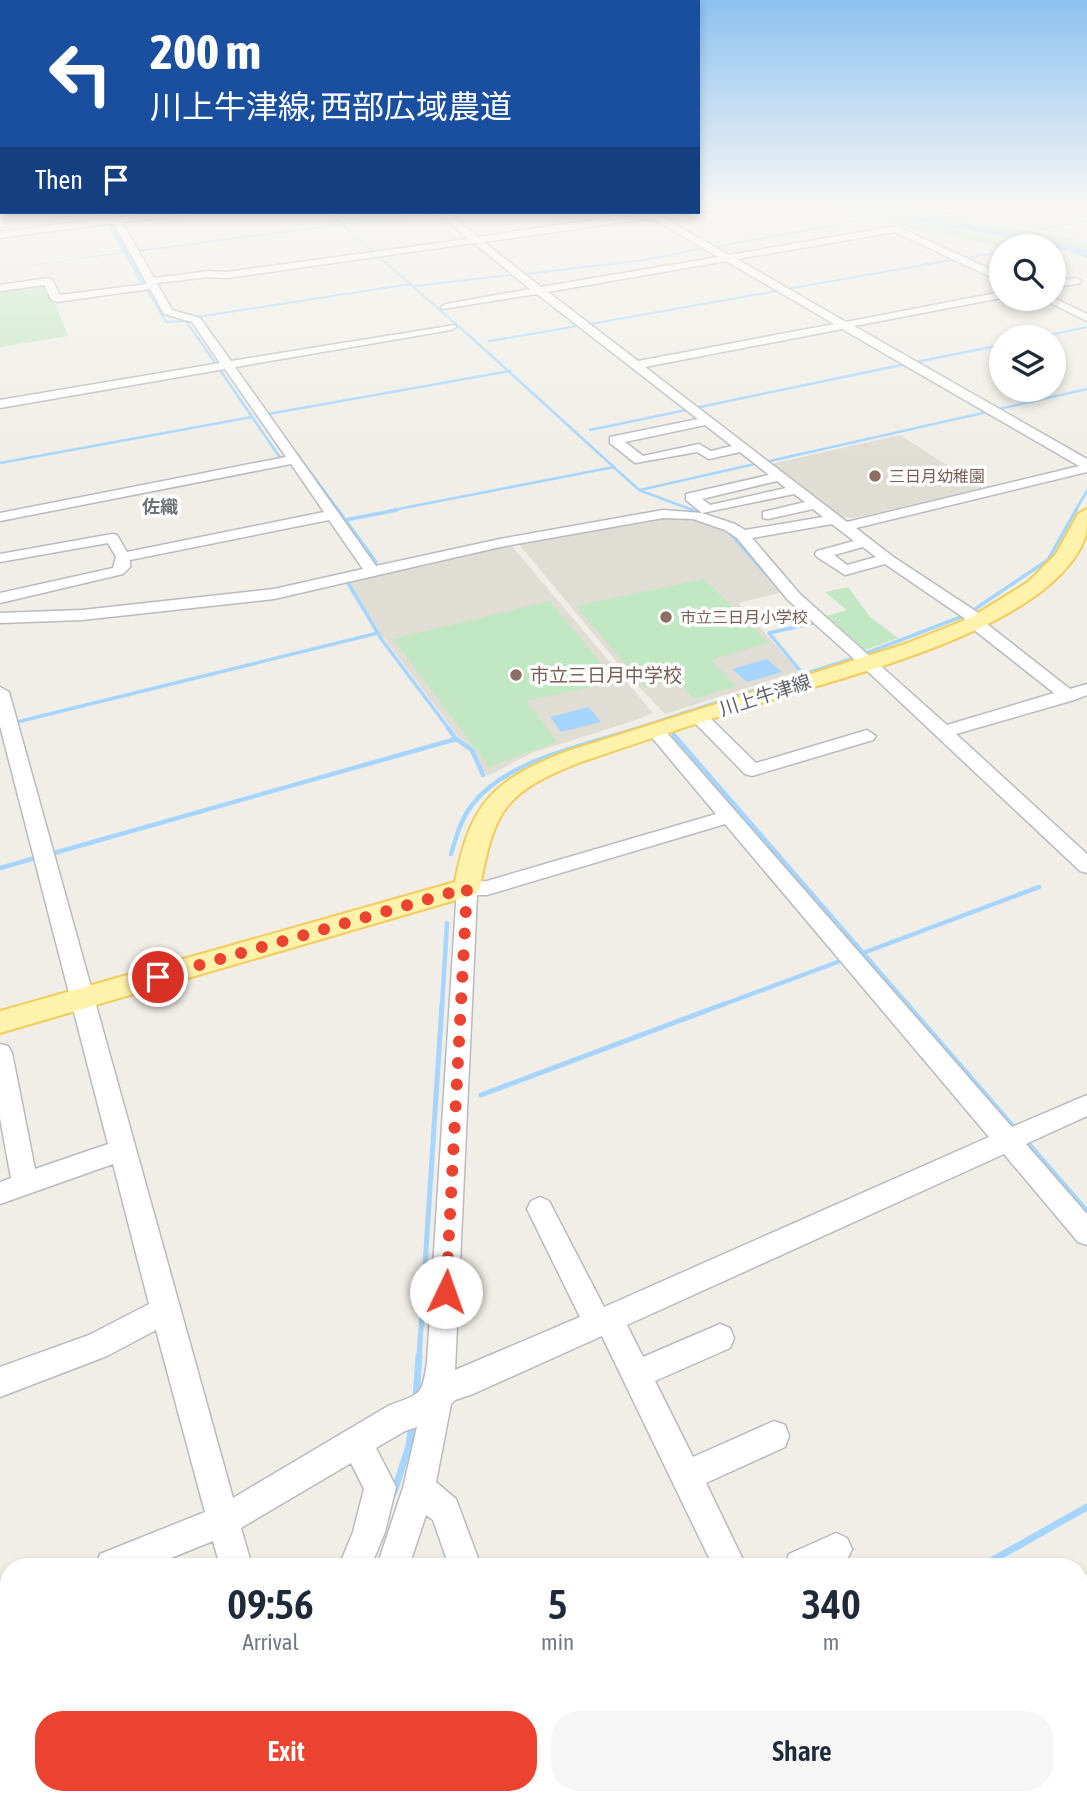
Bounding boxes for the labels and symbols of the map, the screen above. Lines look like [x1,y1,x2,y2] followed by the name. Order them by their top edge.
[889,467,985,485] place label: 三日月幼稚園
[867,468,883,484] marker: 三日月幼稚園
[142,496,178,517] district label: 佐織
[680,608,808,626] place label: 市立三日月小学校
[658,609,674,625] marker: 市立三日月小学校
[530,664,682,686] place label: 市立三日月中学校
[508,667,524,683] marker: 市立三日月中学校
[716,670,814,720] street label: 川上牛津線
[128,947,188,1007] pin
[409,1255,483,1329] position arrow

